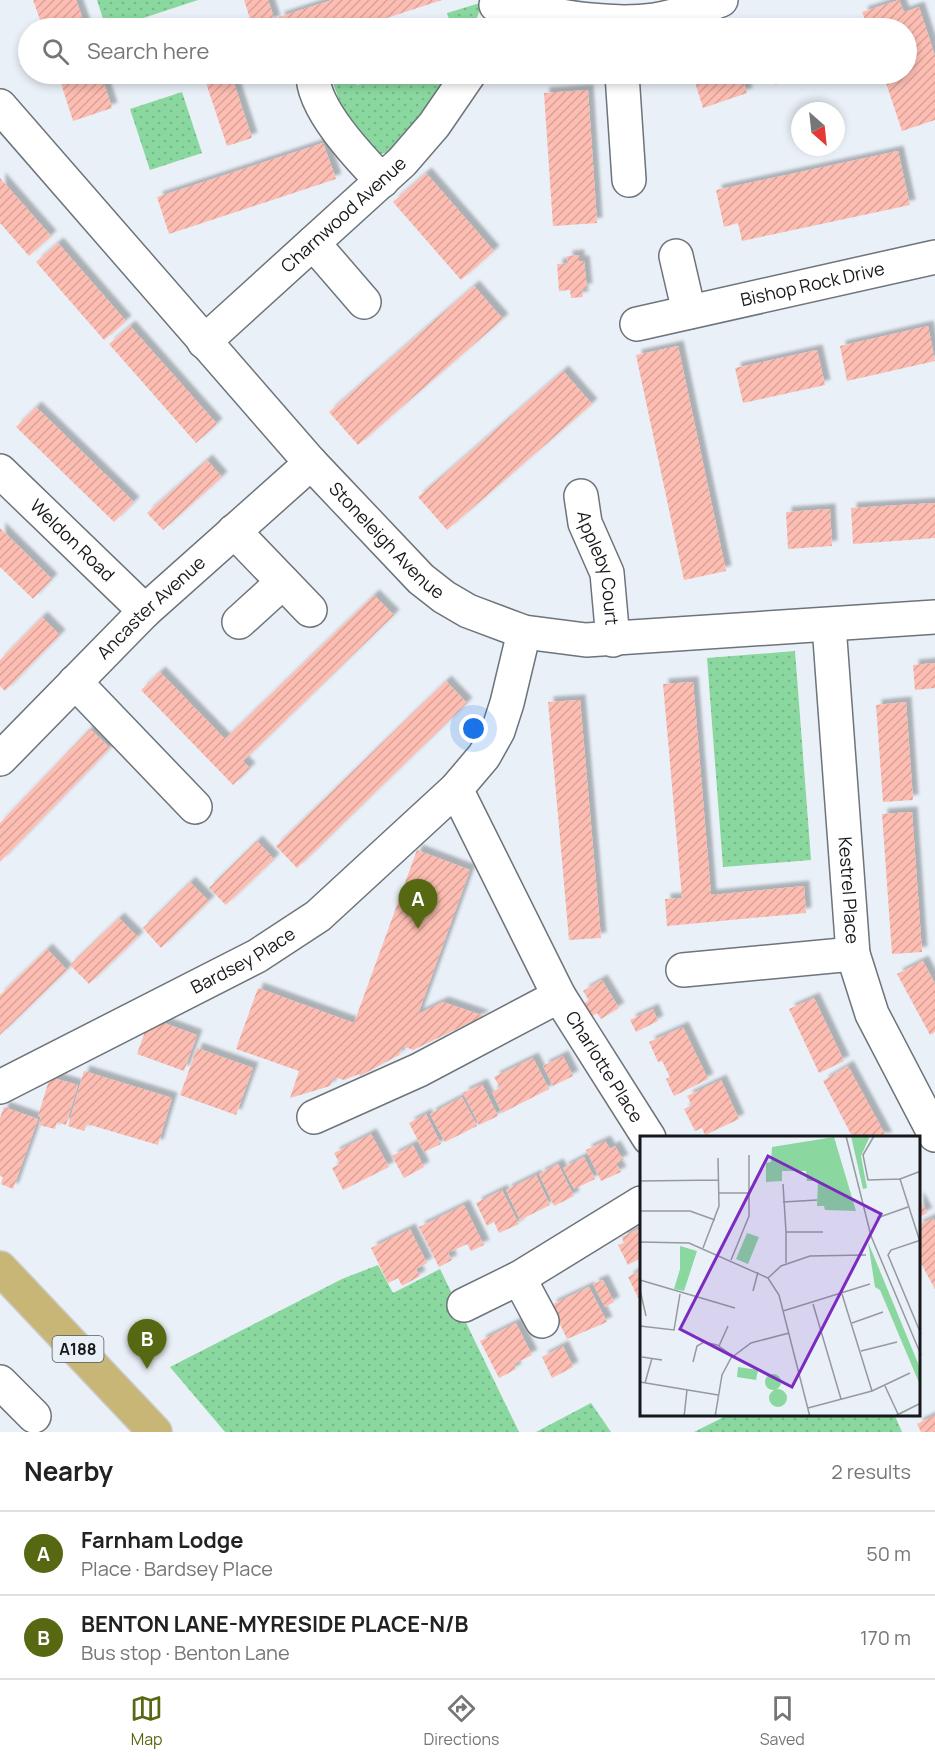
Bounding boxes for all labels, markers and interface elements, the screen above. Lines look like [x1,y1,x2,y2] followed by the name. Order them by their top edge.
[18,18,917,84] search box
[39,35,72,68] icon: search
[87,36,209,66] text: Search here
[791,102,845,156] north arrow
[275,151,411,277] street label: Charnwood Avenue
[738,256,887,311] street label: Bishop Rock Drive
[324,476,450,604] street label: Stoneleigh Avenue
[25,493,120,586] street label: Weldon Road
[572,510,625,626] street label: Appleby Court
[91,550,210,664] street label: Ancaster Avenue
[459,714,488,743] your location
[833,836,865,945] street label: Kestrel Place
[398,880,438,929] pin: A
[186,921,300,999] street label: Bardsey Place
[560,1006,649,1127] street label: Charlotte Place
[640,1136,920,1417] inset map
[128,1320,166,1369] pin: B
[52,1336,104,1362] road number: A188
[24,1453,113,1489] text: Nearby
[831,1458,911,1485] text: 2 results
[81,1525,244,1555] text: Farnham Lodge
[37,1540,50,1567] text: A
[866,1540,911,1567] text: 50 m
[81,1555,273,1582] text: Place · Bardsey Place
[81,1609,468,1639] text: BENTON LANE-MYRESIDE PLACE-N/B
[37,1624,50,1651] text: B
[860,1624,911,1651] text: 170 m
[81,1639,290,1666] text: Bus stop · Benton Lane
[130,1692,163,1750] tab: Map
[424,1692,499,1750] tab: Directions
[760,1692,805,1750] tab: Saved

